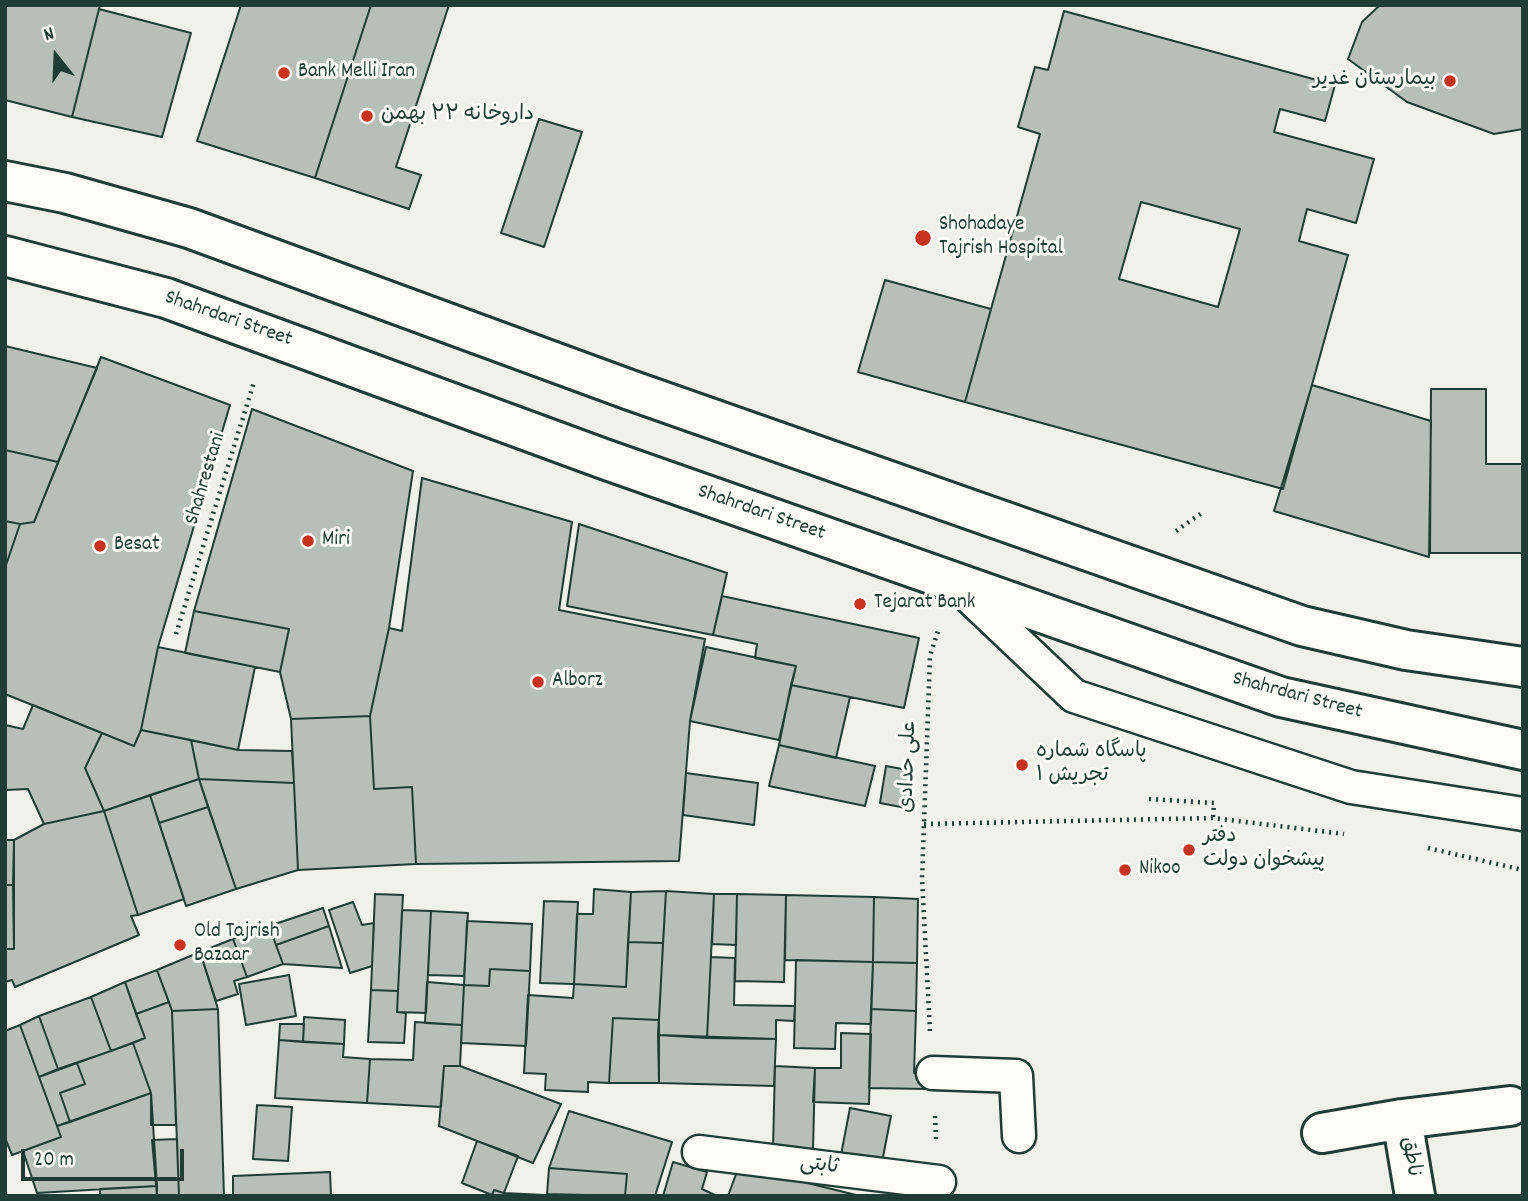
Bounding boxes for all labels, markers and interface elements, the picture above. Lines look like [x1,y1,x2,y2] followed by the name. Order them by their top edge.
[21,21,91,91] north arrow
[41,21,58,50] text: N
[298,60,415,86] place label: Bank Melli Iran
[276,65,292,81] marker: Bank Melli Iran
[1313,68,1436,94] place label: بیمارستان غدیر
[1442,73,1458,89] marker: بیمارستان غدیر
[381,103,534,129] place label: داروخانه ۲۲ بهمن
[359,108,375,124] marker: داروخانه ۲۲ بهمن
[939,213,1063,263] place label: Shohadaye Tajrish Hospital
[913,228,933,248] marker: Shohadaye Tajrish Hospital
[161,286,295,354] street label: Shahrdari Street
[181,430,233,528] street label: Shahrestani
[694,480,828,548] street label: Shahrdari Street
[322,528,350,554] place label: Miri
[114,533,160,559] place label: Besat
[300,533,316,549] marker: Miri
[92,538,108,554] marker: Besat
[874,591,975,617] place label: Tejarat Bank
[852,596,868,612] marker: Tejarat Bank
[1229,668,1365,726] street label: Shahrdari Street
[552,669,603,695] place label: Alborz
[530,674,546,690] marker: Alborz
[896,721,924,813] street label: علی حدادی
[1036,740,1147,790] place label: پاسگاه شماره ۱ تجریش
[1014,757,1030,773] marker: پاسگاه شماره ۱ تجریش
[1203,825,1325,875] place label: دفتر پیشخوان دولت
[1181,842,1197,858] marker: دفتر پیشخوان دولت
[1139,857,1181,883] place label: Nikoo
[1117,862,1133,878] marker: Nikoo
[194,920,280,970] place label: Old Tajrish Bazaar
[172,937,188,953] marker: Old Tajrish Bazaar
[24,1134,187,1178] scale bar
[1393,1135,1425,1179] street label: ناطق
[34,1146,74,1176] text: 20 m
[798,1152,840,1182] street label: ثابتی

